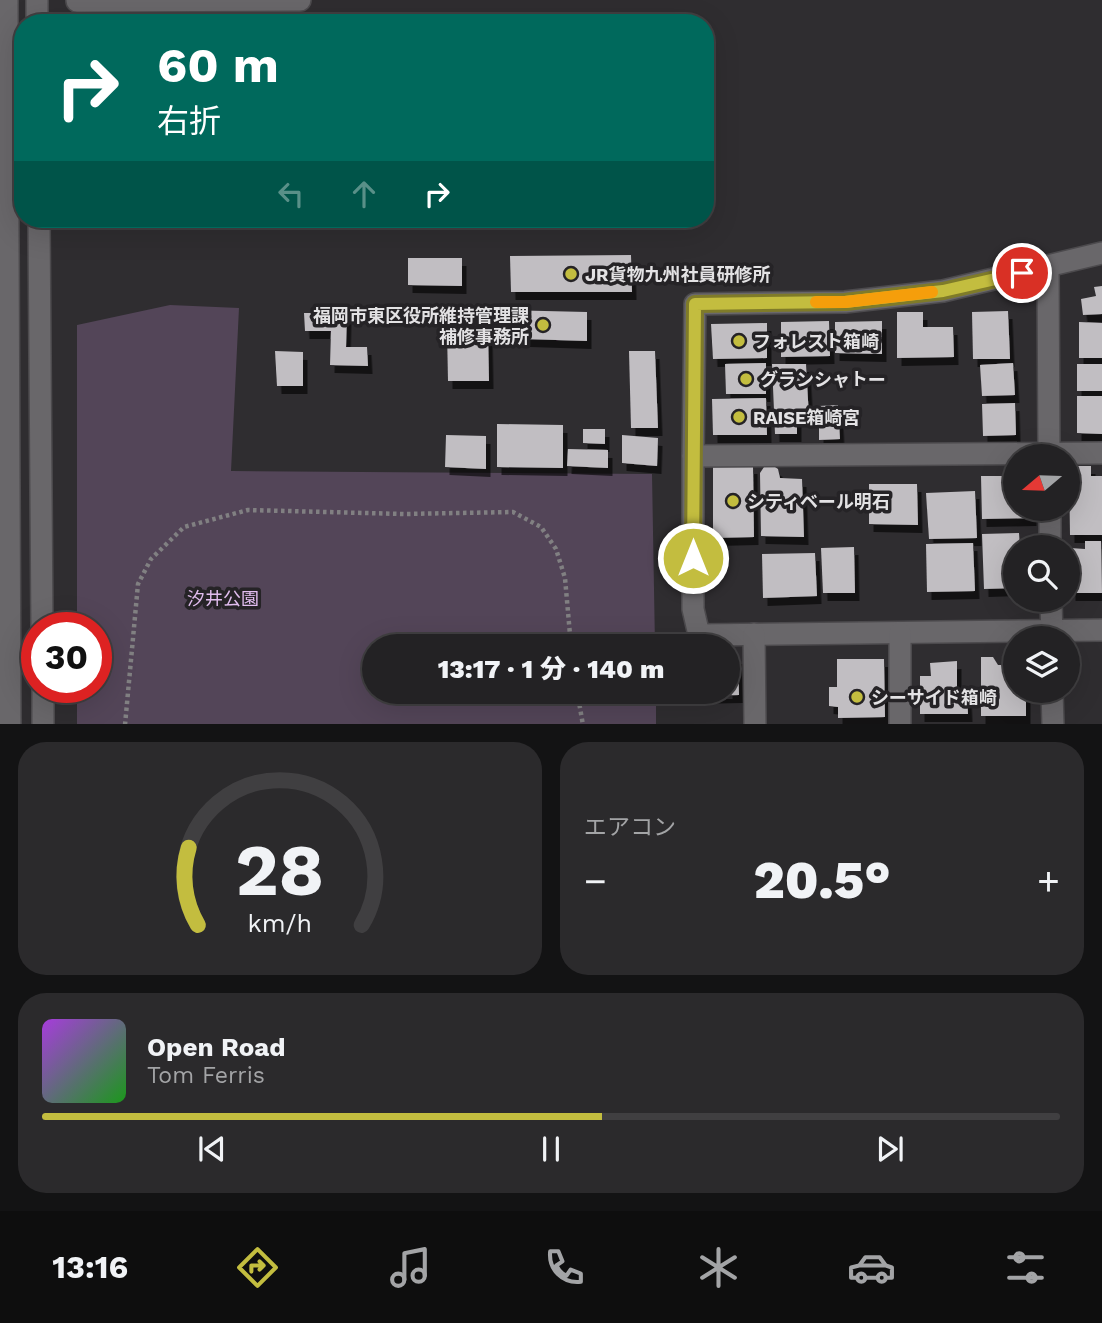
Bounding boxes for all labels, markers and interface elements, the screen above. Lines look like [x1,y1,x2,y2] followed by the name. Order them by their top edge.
[157,36,279,94] text: 60 m
[42,42,133,133] icon: right
[157,102,221,140] text: 右折
[272,175,310,213] icon: left
[345,175,383,213] icon: ahead
[418,175,456,213] icon: right
[992,243,1052,303] pin
[1003,254,1041,292] icon: arrive
[585,264,771,285] place label: JR貨物九州社員研修所
[563,266,579,282] marker: JR貨物九州社員研修所
[313,305,529,347] place label: 福岡市東区役所維持管理課 補修事務所
[535,317,551,333] marker: 福岡市東区役所維持管理課 補修事務所
[753,331,879,352] place label: フォレスト箱崎
[731,333,747,349] marker: フォレスト箱崎
[760,369,886,390] place label: グランシャトー
[738,371,754,387] marker: グランシャトー
[753,407,860,428] place label: RAISE箱崎宮
[731,409,747,425] marker: RAISE箱崎宮
[1003,444,1080,522] north arrow
[1003,444,1080,703] map controls
[747,491,890,512] place label: シティベール明石
[725,493,741,509] marker: シティベール明石
[656,521,730,595] position arrow
[1003,535,1080,612] button: search
[187,588,259,609] park label: 汐井公園
[21,612,112,703] speed limit sign: 30
[1003,626,1080,703] button: layers
[438,654,664,684] text: 13:17 · 1 分 · 140 m
[871,687,997,708] place label: シーサイド箱崎
[849,689,865,705] marker: シーサイド箱崎
[584,814,676,841] text: エアコン
[235,827,325,913] text: 28
[753,850,891,911] text: 20.5°
[584,859,607,903] text: −
[1037,859,1060,903] text: +
[248,908,312,937] text: km/h
[147,1032,285,1062] text: Open Road
[147,1062,265,1089] text: Tom Ferris
[193,1130,231,1168] icon: previous
[532,1130,570,1168] icon: pause
[871,1130,909,1168] icon: next
[233,1243,282,1292] icon: directions
[386,1243,435,1292] icon: music
[540,1243,589,1292] icon: phone
[694,1243,743,1292] icon: climate
[847,1243,896,1292] icon: car
[1001,1243,1050,1292] icon: filters
[52,1248,128,1286] text: 13:16

